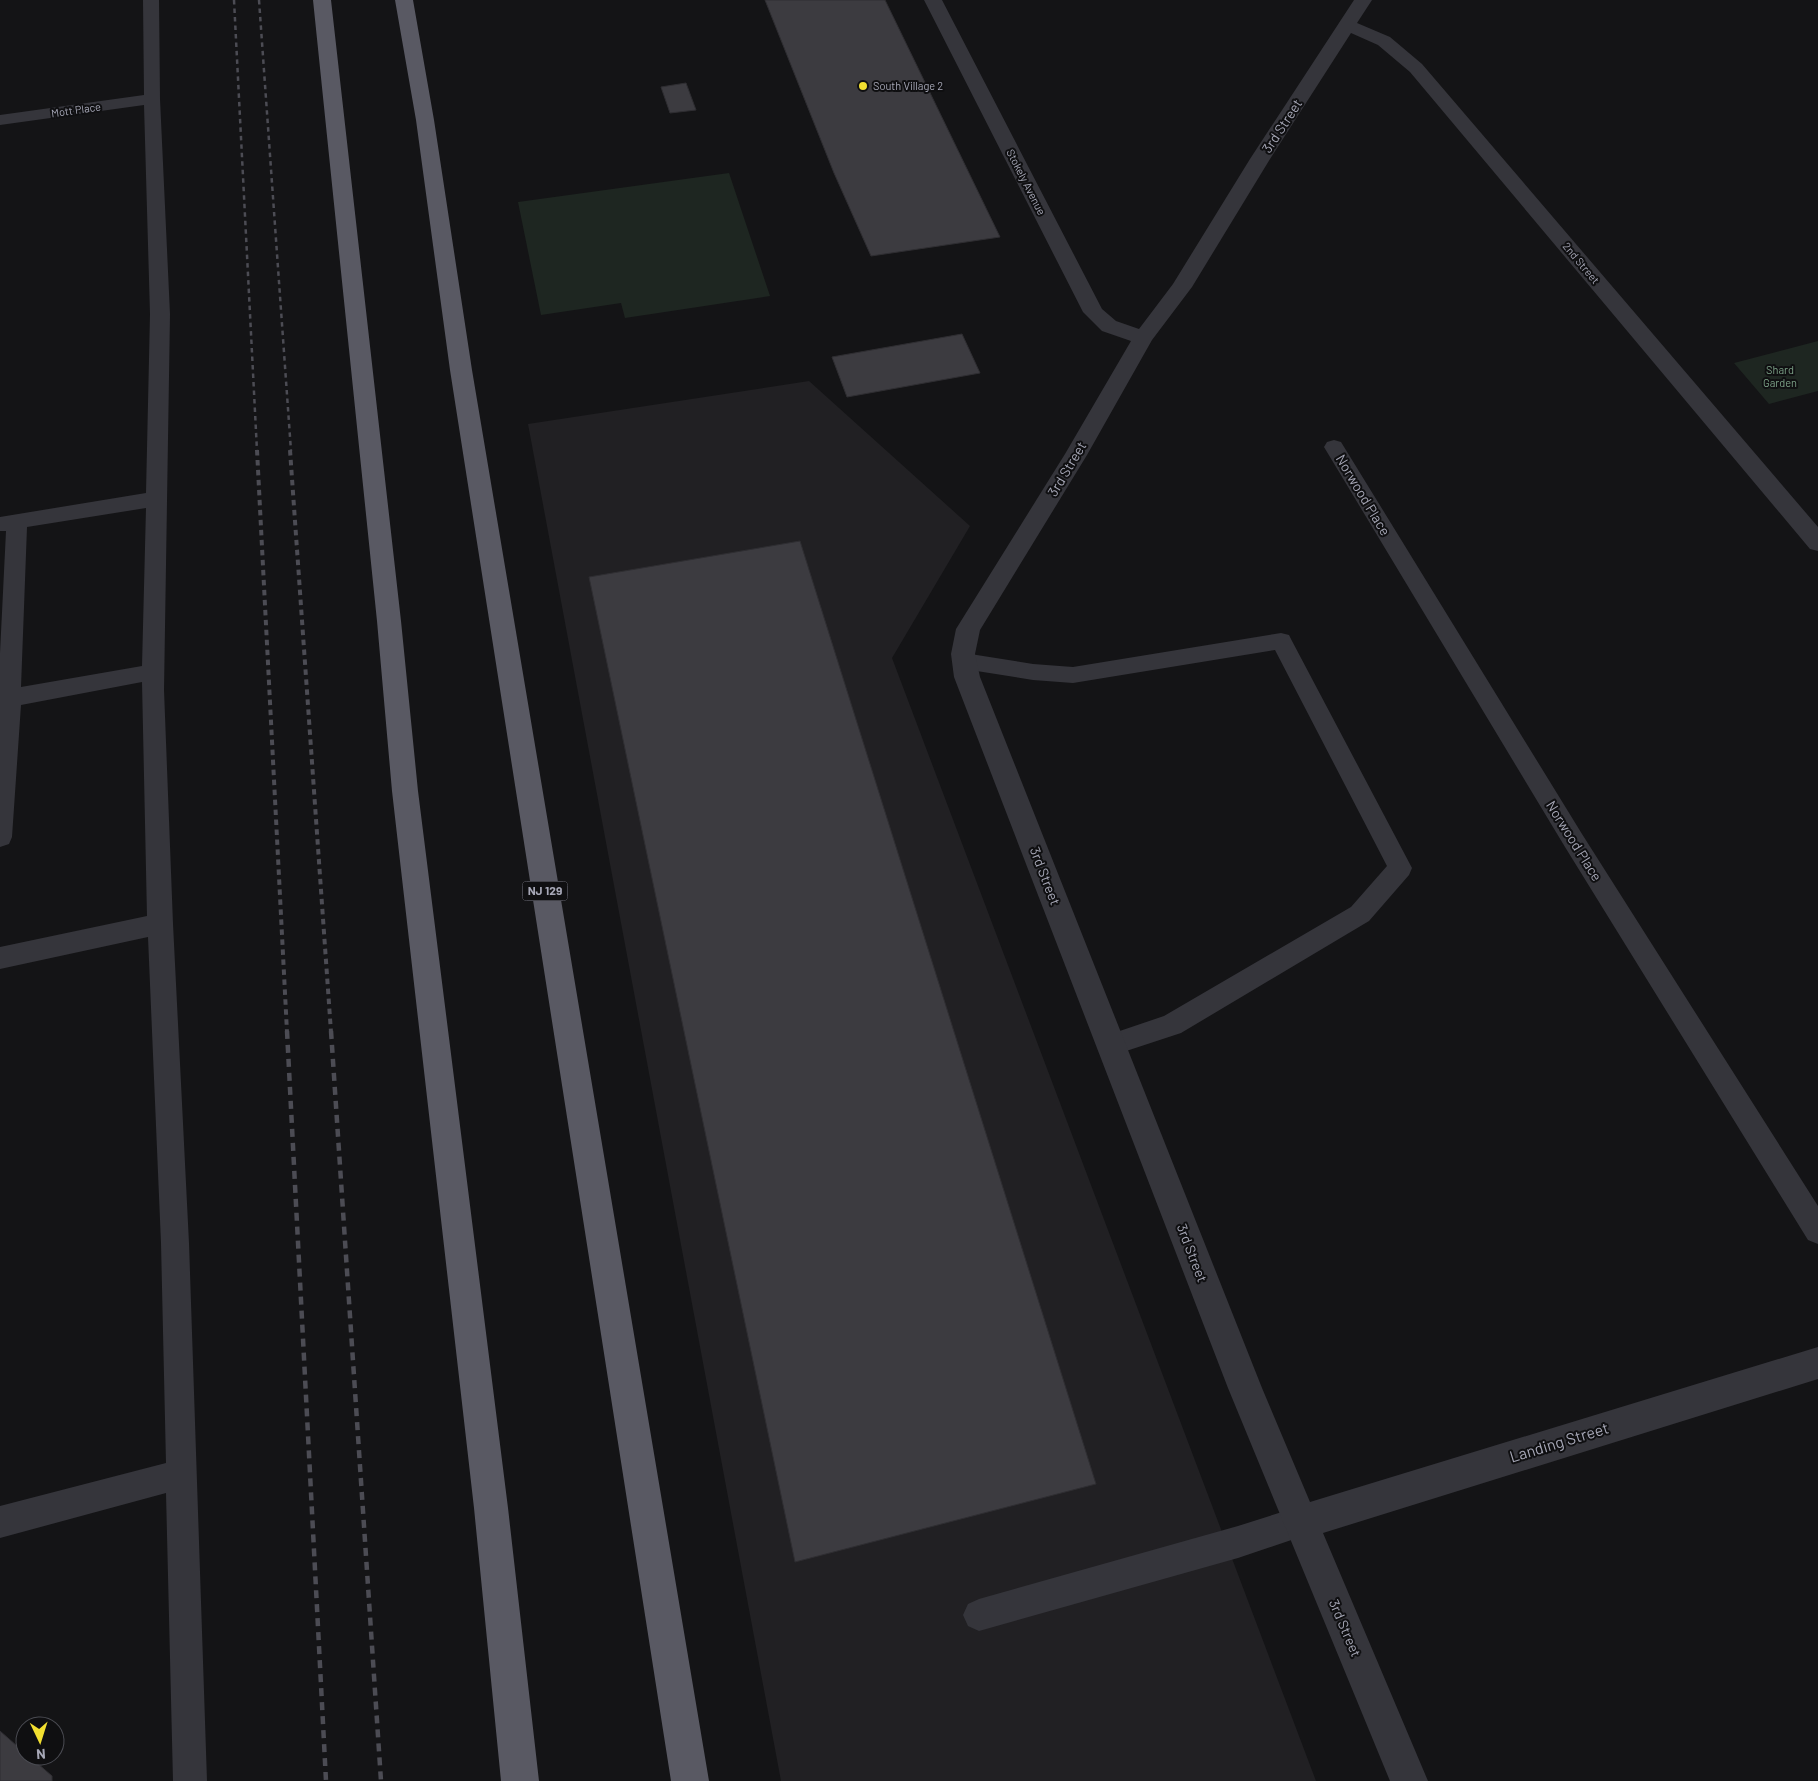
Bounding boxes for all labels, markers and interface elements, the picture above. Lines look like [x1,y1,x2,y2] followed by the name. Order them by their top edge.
[873,79,943,92] place label: South Village 2
[857,80,869,92] marker: South Village 2
[1258,96,1305,156] street label: 3rd Street
[50,100,102,119] street label: Mott Place
[1004,147,1049,217] street label: Stokely Avenue
[1560,239,1602,286] street label: 2nd Street
[1763,363,1797,389] park label: Shard Garden
[1044,438,1090,499] street label: 3rd Street
[1333,451,1394,538] street label: Norwood Place
[1543,797,1606,884] street label: Norwood Place
[1027,844,1064,907] street label: 3rd Street
[522,881,568,900] road number: NJ 129
[1174,1221,1211,1284] street label: 3rd Street
[1507,1417,1611,1466] street label: Landing Street
[1326,1596,1365,1659] street label: 3rd Street
[15,1716,65,1766] north arrow
[36,1746,46,1763] text: N

